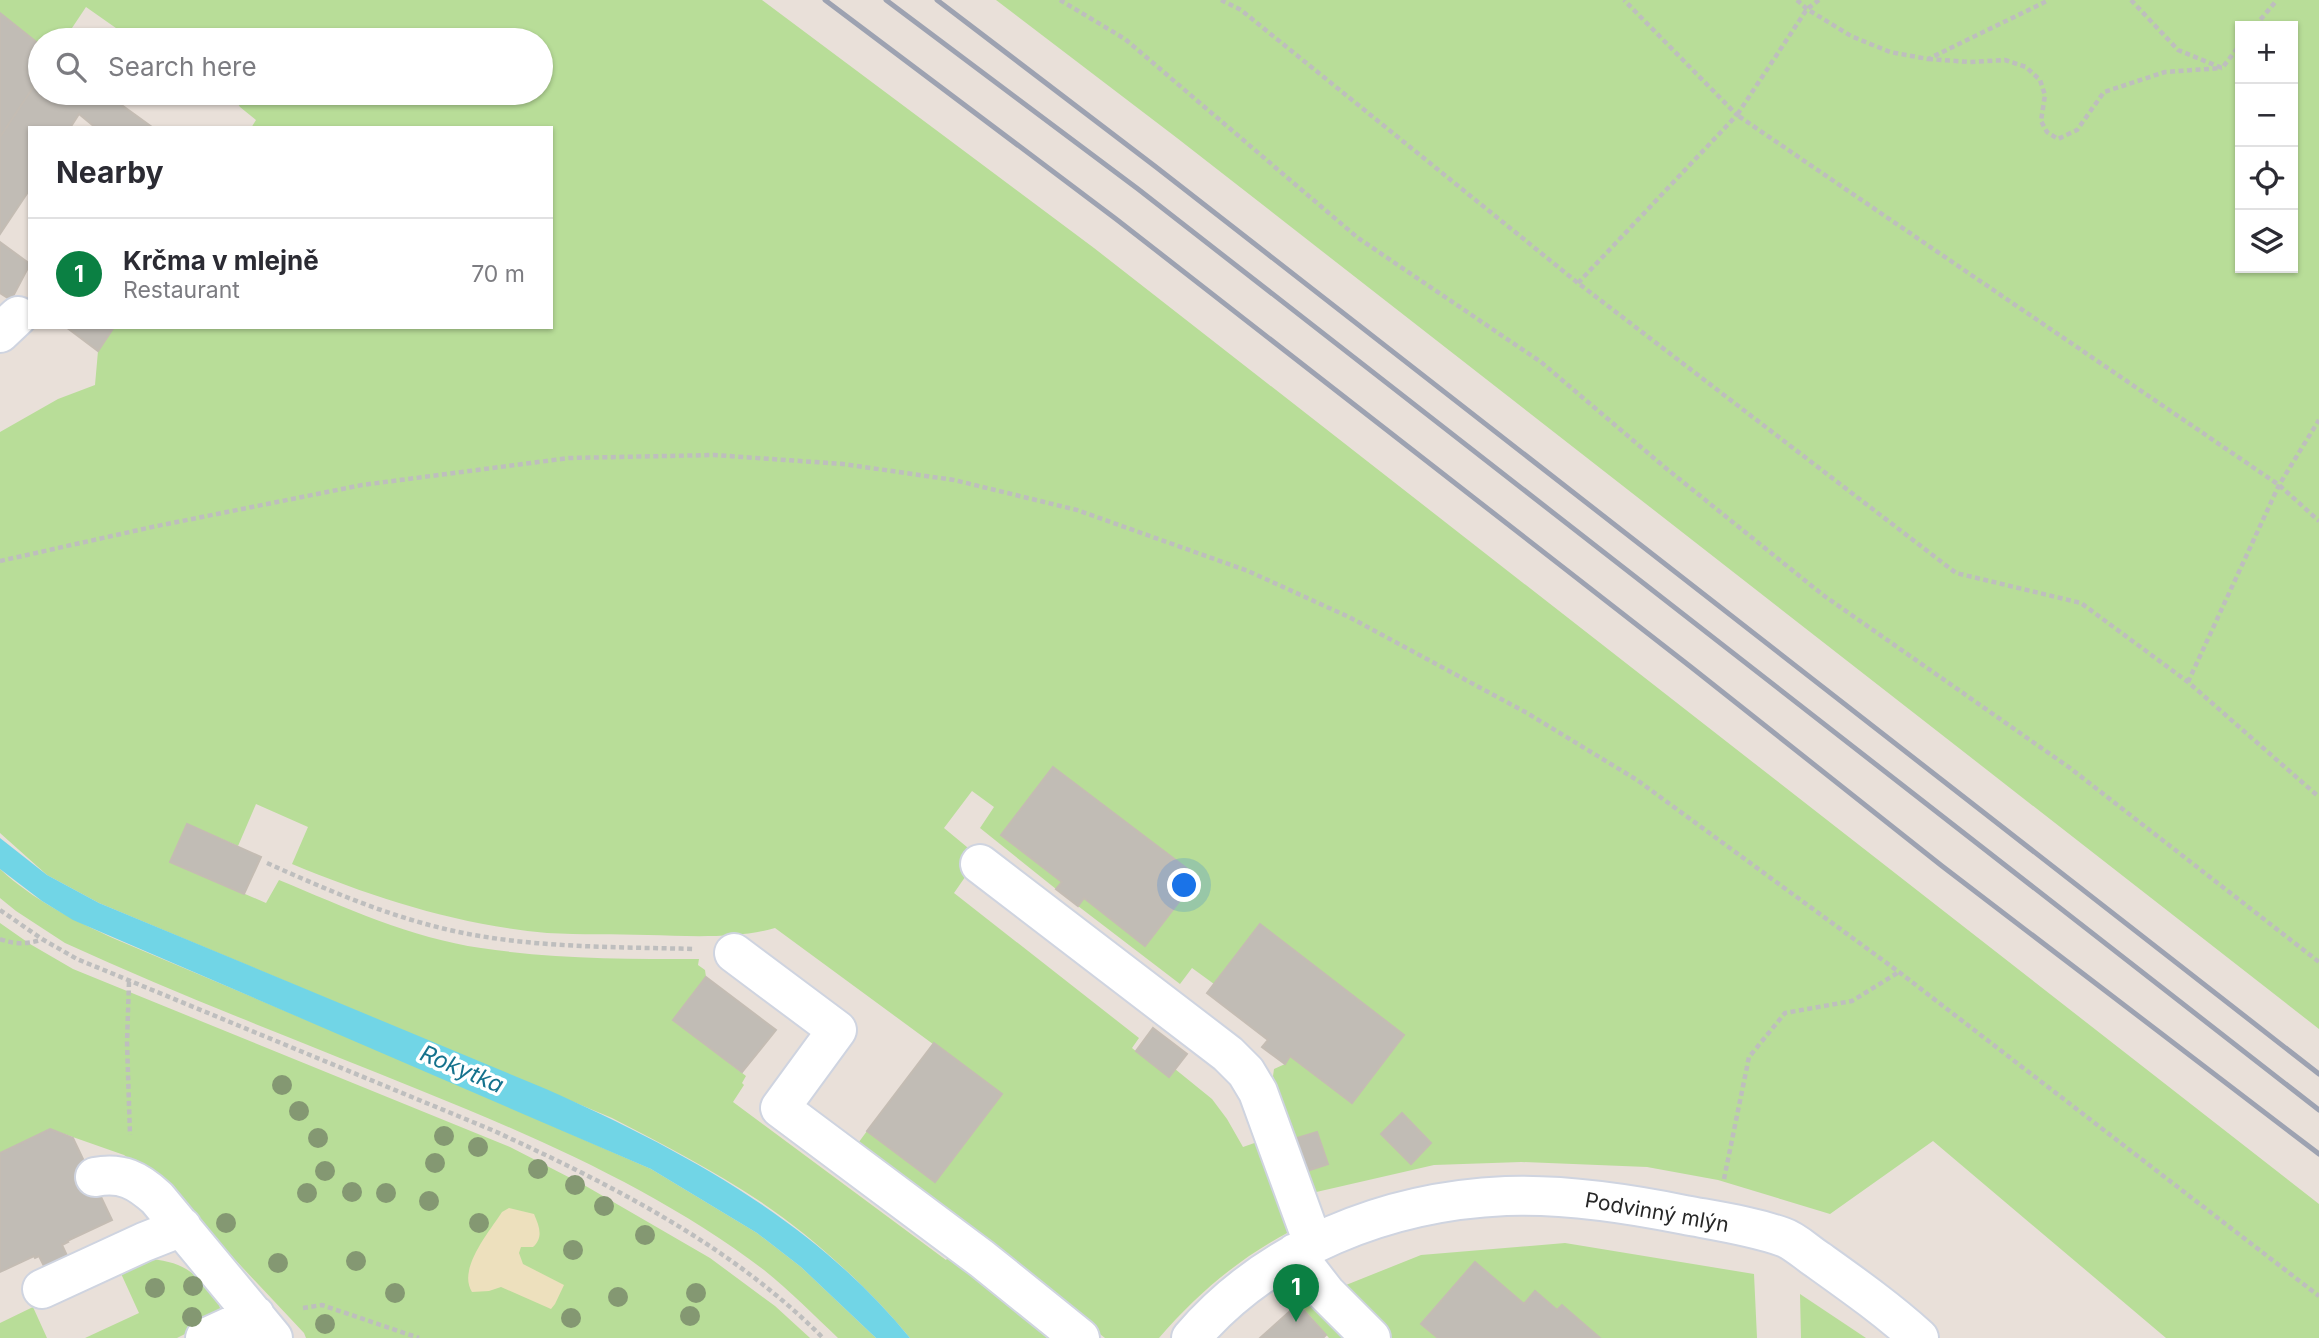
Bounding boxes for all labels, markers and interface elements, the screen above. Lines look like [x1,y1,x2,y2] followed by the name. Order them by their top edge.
[2235,21,2298,273] map controls
[2235,21,2298,84] button: +
[28,28,553,105] search box
[52,48,90,86] icon: search
[108,51,257,82] text: Search here
[2235,84,2298,147] button: −
[2235,147,2298,210] button: locate
[56,154,164,190] text: Nearby
[2235,210,2298,273] button: layers
[123,245,319,276] text: Krčma v mlejně
[74,260,84,288] text: 1
[471,260,525,288] text: 70 m
[123,276,240,304] text: Restaurant
[1167,868,1201,902] your location
[416,1039,508,1099] water label: Rokytka
[1583,1187,1731,1237] street label: Podvinný mlýn
[1273,1264,1319,1322] pin: 1

